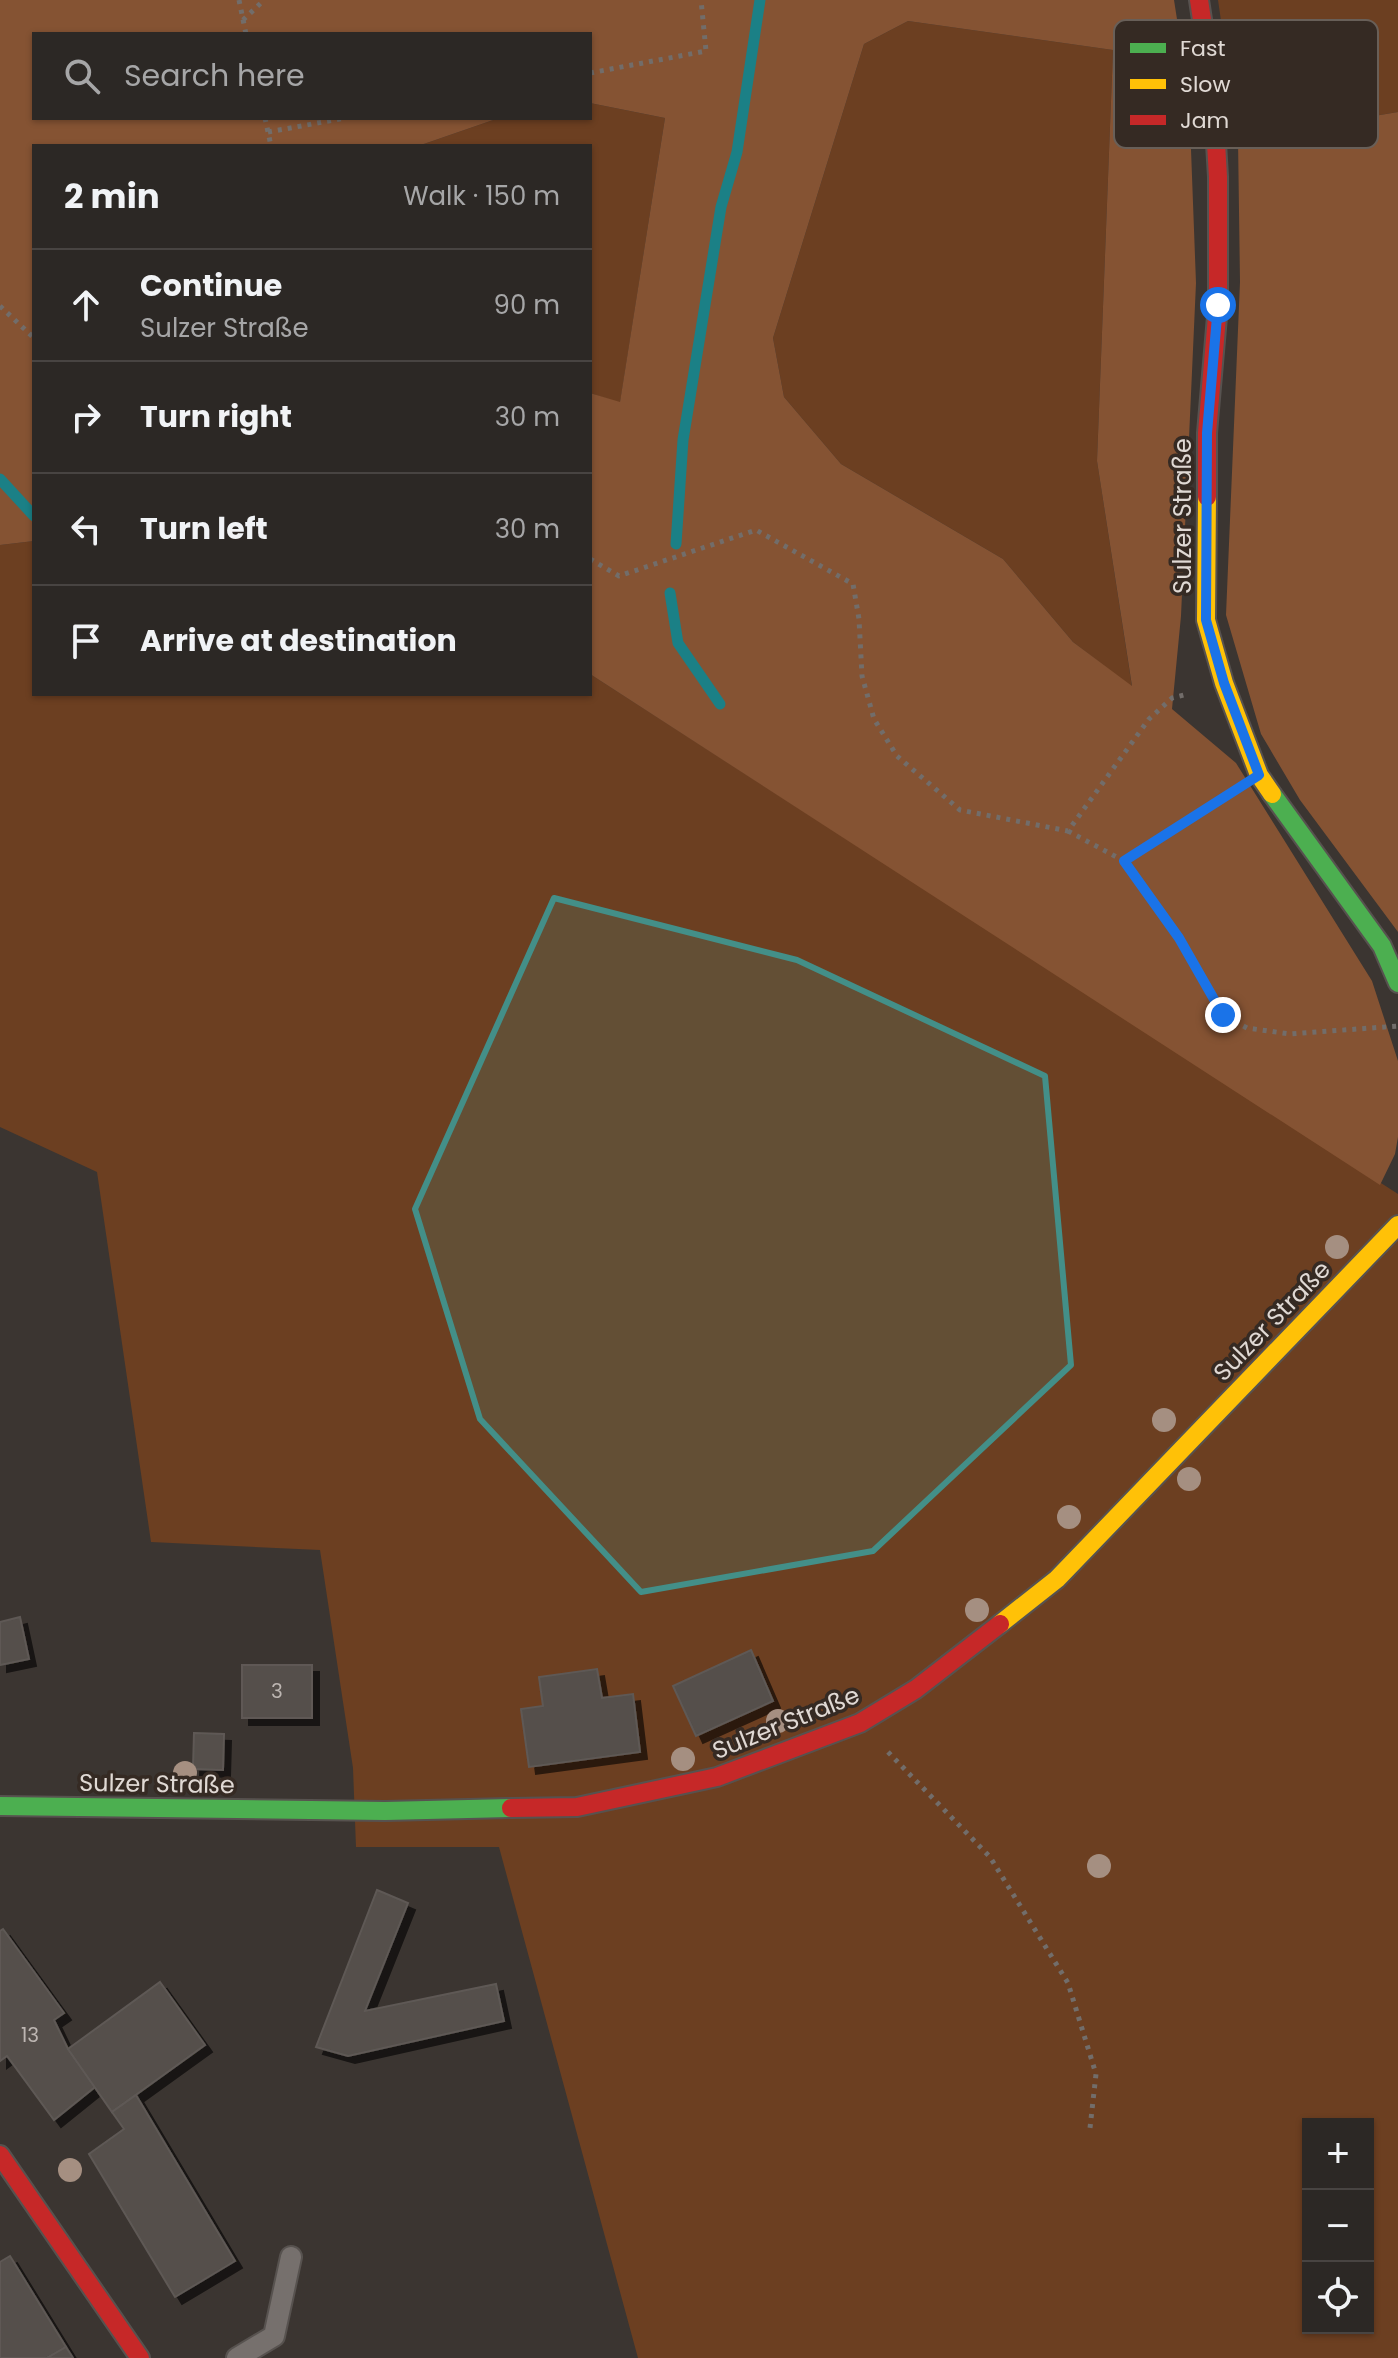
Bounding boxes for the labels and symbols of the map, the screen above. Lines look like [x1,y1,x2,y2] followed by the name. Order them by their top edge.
[1114,20,1378,148] legend
[1180,33,1225,64] text: Fast
[1180,69,1230,100] text: Slow
[1180,105,1229,136] text: Jam
[1200,287,1236,323] route start
[1166,438,1199,594] street label: Sulzer Straße
[1205,997,1241,1033] route end
[1206,1253,1338,1388] street label: Sulzer Straße
[271,1677,283,1705] house number: 3
[707,1678,864,1767] street label: Sulzer Straße
[79,1766,235,1801] street label: Sulzer Straße
[21,2021,39,2049] house number: 13

